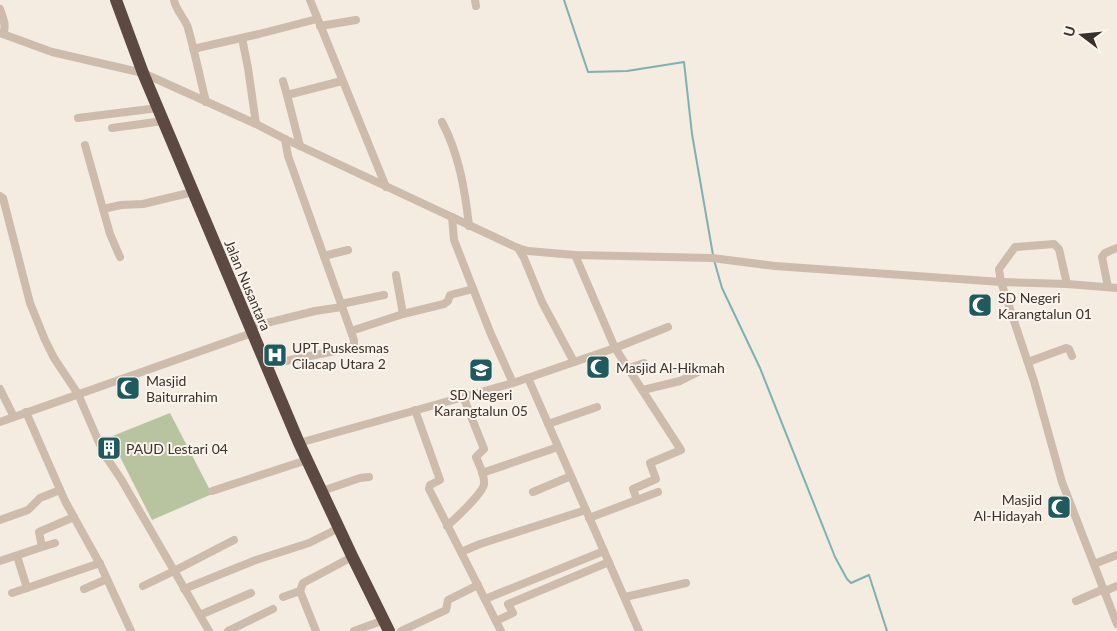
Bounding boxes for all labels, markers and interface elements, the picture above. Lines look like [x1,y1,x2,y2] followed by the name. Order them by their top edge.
[1057,10,1107,60] north arrow
[1059,24,1079,39] text: U
[221,237,275,333] street label: Jalan Nusantara
[998,289,1092,322] place label: SD Negeri Karangtalun 01
[967,292,993,318] mosque icon: SD Negeri Karangtalun 01
[292,339,389,372] place label: UPT Puskesmas Cilacap Utara 2
[262,342,288,368] hospital icon: UPT Puskesmas Cilacap Utara 2
[585,354,611,380] mosque icon: Masjid Al-Hikmah
[468,357,494,383] school or university icon: SD Negeri Karangtalun 05
[616,359,725,376] place label: Masjid Al-Hikmah
[146,372,218,405] place label: Masjid Baiturrahim
[115,375,141,401] mosque icon: Masjid Baiturrahim
[434,386,528,419] place label: SD Negeri Karangtalun 05
[96,435,122,461] building icon: PAUD Lestari 04
[126,440,228,457] place label: PAUD Lestari 04
[974,491,1042,524] place label: Masjid Al-Hidayah
[1046,494,1072,520] mosque icon: Masjid Al-Hidayah

